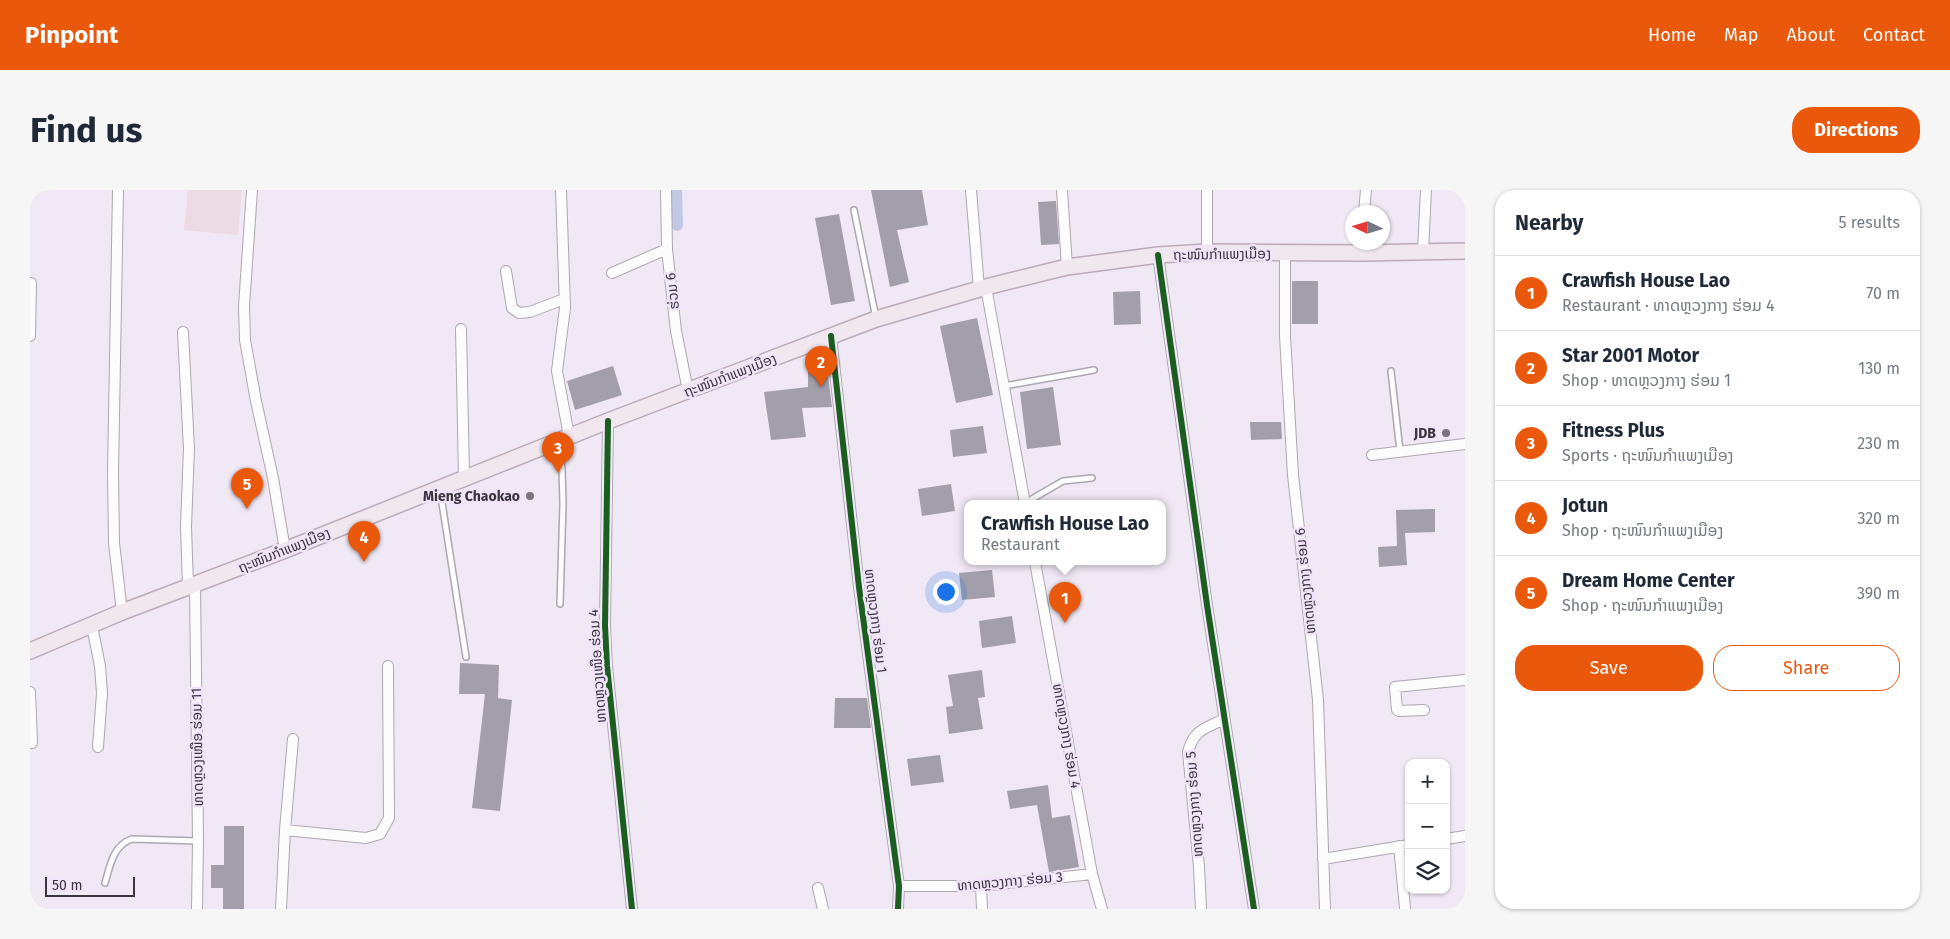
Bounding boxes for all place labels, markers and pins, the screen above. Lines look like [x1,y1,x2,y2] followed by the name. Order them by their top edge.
[805,346,837,387] pin: 2
[1413,425,1436,442] place label: JDB
[1440,427,1452,439] marker: JDB
[542,432,574,473] pin: 3
[231,468,263,509] pin: 5
[423,488,520,505] place label: Mieng Chaokao
[524,490,536,502] marker: Mieng Chaokao
[348,521,380,562] pin: 4
[1049,582,1081,623] pin: 1

